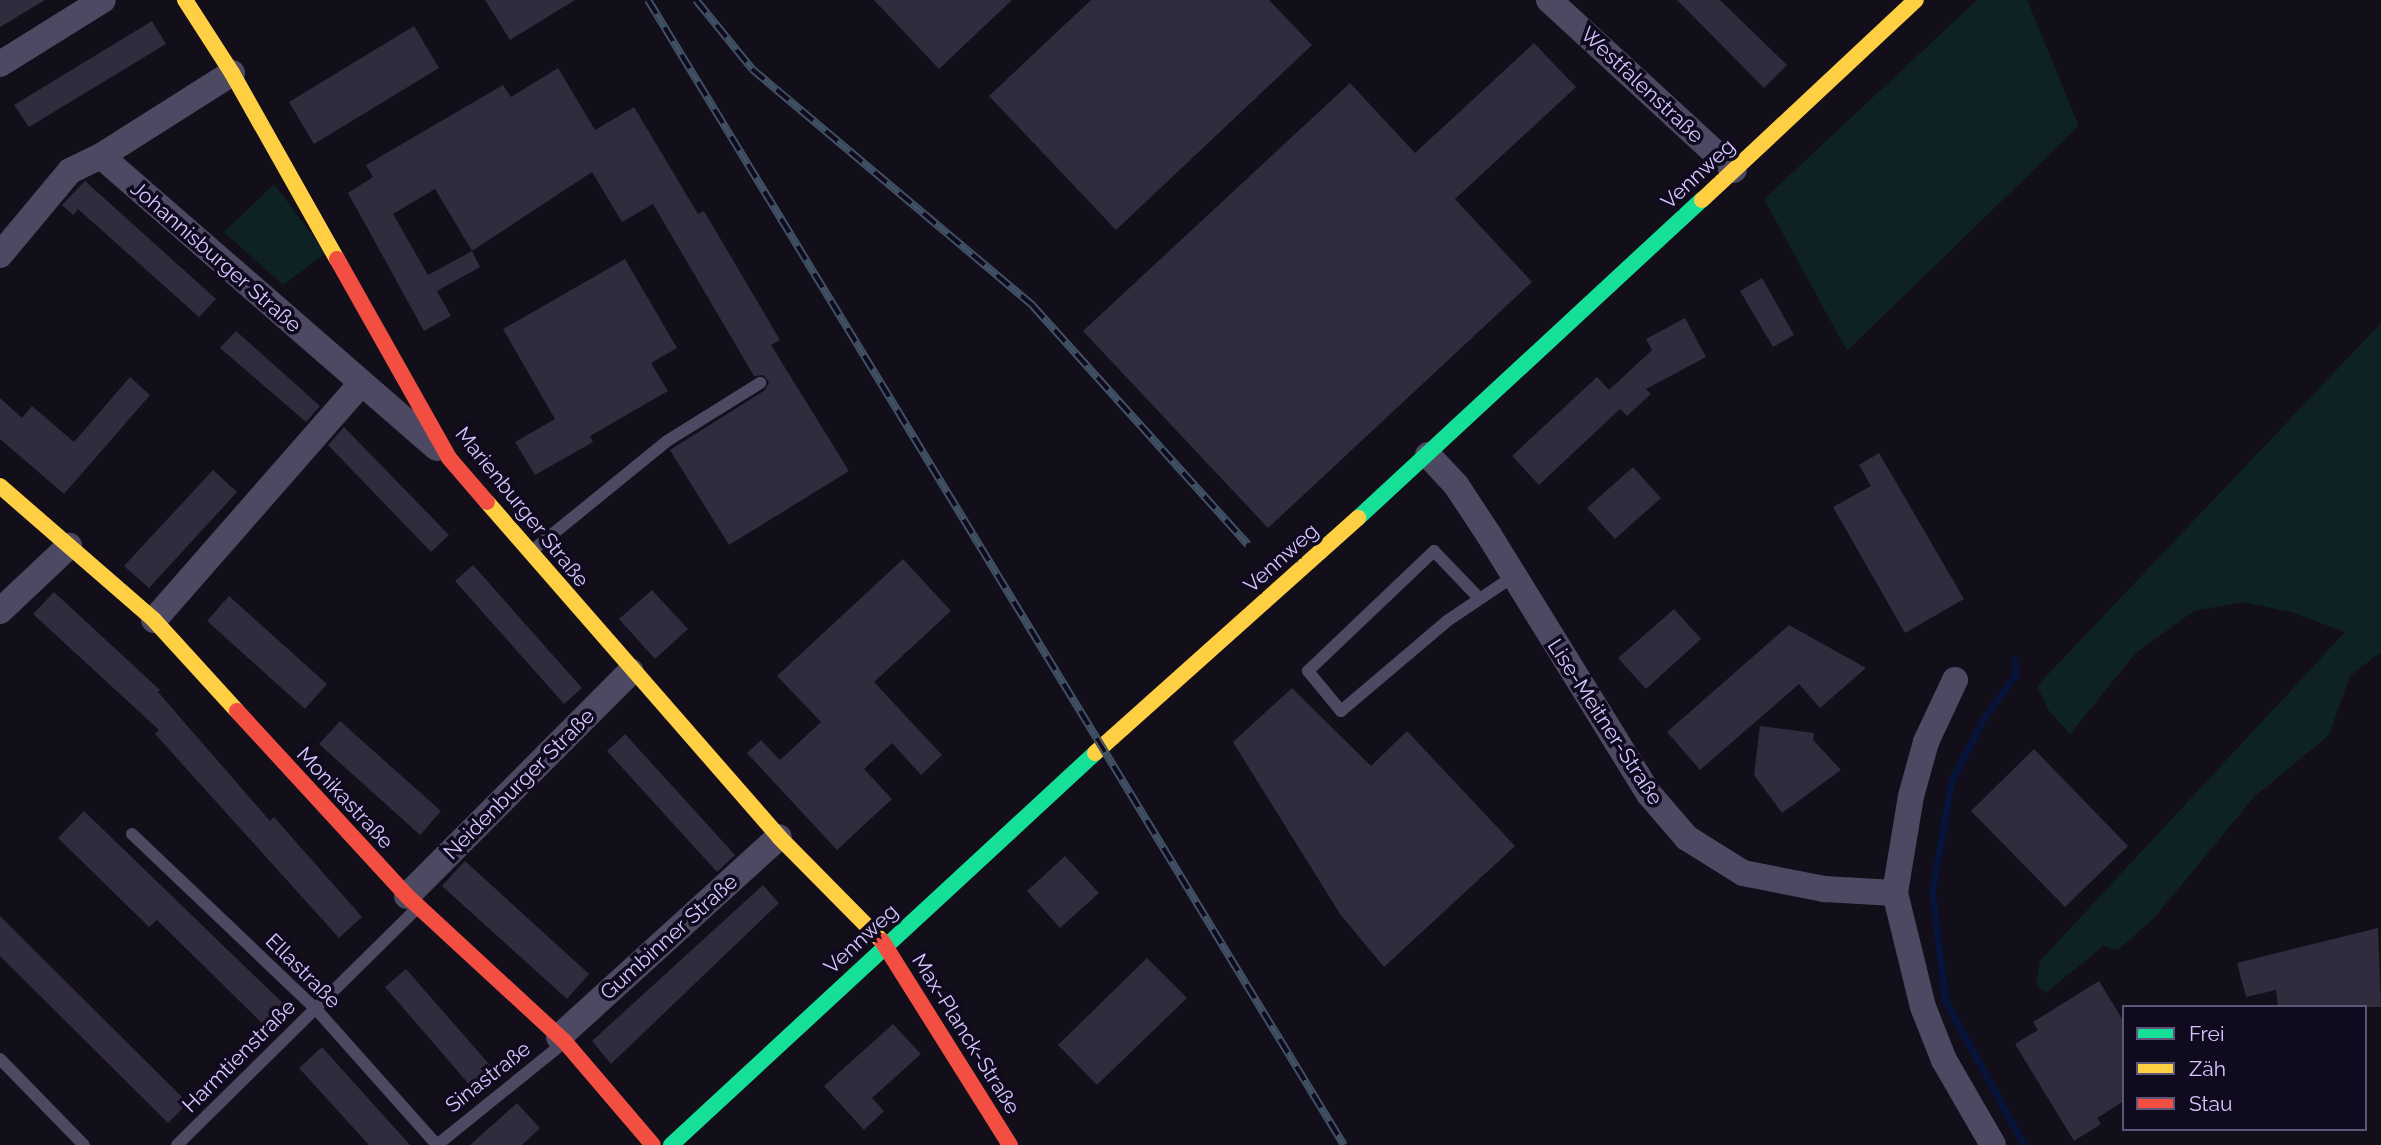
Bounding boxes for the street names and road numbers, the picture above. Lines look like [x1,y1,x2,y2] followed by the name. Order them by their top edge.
[1575,22,1709,148] street label: Westfalenstraße
[1656,134,1740,214] street label: Vennweg
[125,176,307,338] street label: Johannisburger Straße
[450,422,594,592] street label: Marienburger Straße
[1239,518,1323,598] street label: Vennweg
[1542,634,1668,810] street label: Lise-Meitner-Straße
[438,703,600,865] street label: Neidenburger Straße
[291,742,399,854] street label: Monikastraße
[595,869,743,1005] street label: Gumbinner Straße
[819,899,903,979] street label: Vennweg
[260,928,346,1014] street label: Ellastraße
[907,949,1025,1119] street label: Max-Planck-Straße
[177,994,301,1118] street label: Harmtienstraße
[441,1036,535,1118] street label: Sinastraße

